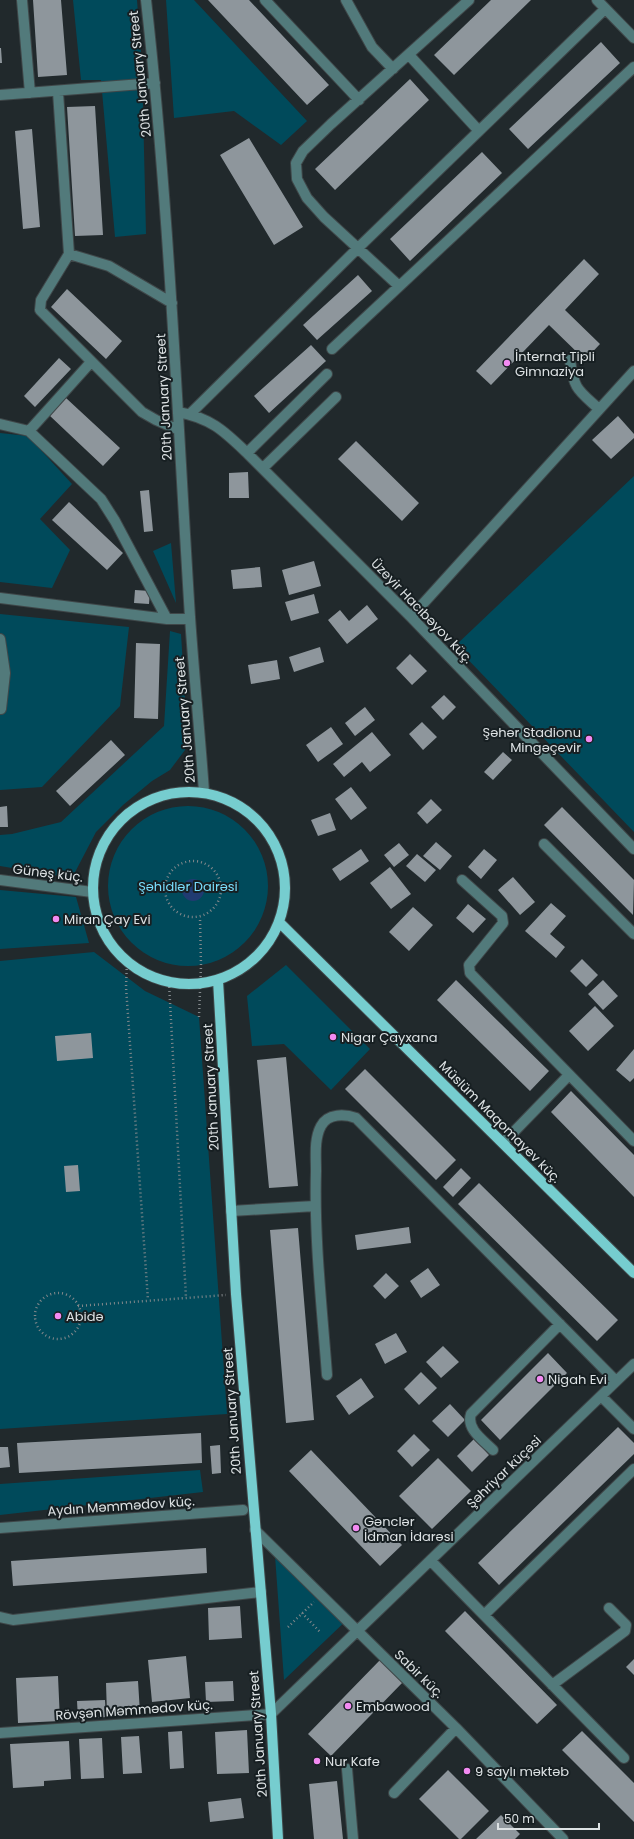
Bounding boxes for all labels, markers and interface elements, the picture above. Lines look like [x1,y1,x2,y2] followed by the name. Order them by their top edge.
[124,10,156,138] street label: 20th January Street
[151,333,177,461] street label: 20th January Street
[515,347,595,381] place label: İnternat Tipli Gimnaziya
[502,358,512,368] marker: İnternat Tipli Gimnaziya
[367,554,477,668] street label: Üzeyir Hacıbəyov küç.
[170,656,200,784] street label: 20th January Street
[483,723,581,757] place label: Şəhər Stadionu Mingəçevir
[584,734,594,744] marker: Şəhər Stadionu Mingəçevir
[12,859,85,887] street label: Günəş küç.
[138,877,238,896] park label: Şəhidlər Dairəsi
[64,910,151,929] place label: Miran Çay Evi
[51,914,61,924] marker: Miran Çay Evi
[198,1023,224,1151] street label: 20th January Street
[341,1028,438,1047] place label: Nigar Çayxana
[328,1032,338,1042] marker: Nigar Çayxana
[435,1057,565,1187] street label: Müslüm Maqomayev küç.
[66,1307,104,1326] place label: Abidə
[53,1311,63,1321] marker: Abidə
[218,1347,246,1475] street label: 20th January Street
[548,1370,607,1389] place label: Nigah Evi
[535,1374,545,1384] marker: Nigah Evi
[462,1431,546,1513] street label: Şəhriyar küçəsi
[47,1491,195,1521] street label: Aydın Məmmədov küç.
[364,1512,454,1546] place label: Gənclər İdman İdarəsi
[351,1523,361,1533] marker: Gənclər İdman İdarəsi
[390,1646,448,1703] street label: Sabir küç.
[244,1670,272,1798] street label: 20th January Street
[55,1695,214,1725] street label: Rövşən Məmmədov küç.
[356,1697,430,1716] place label: Embawood
[343,1701,353,1711] marker: Embawood
[325,1752,380,1771] place label: Nur Kafe
[312,1756,322,1766] marker: Nur Kafe
[475,1762,569,1781] place label: 9 saylı məktəb
[462,1766,472,1776] marker: 9 saylı məktəb
[498,1805,599,1831] scale bar
[504,1810,535,1827] text: 50 m

